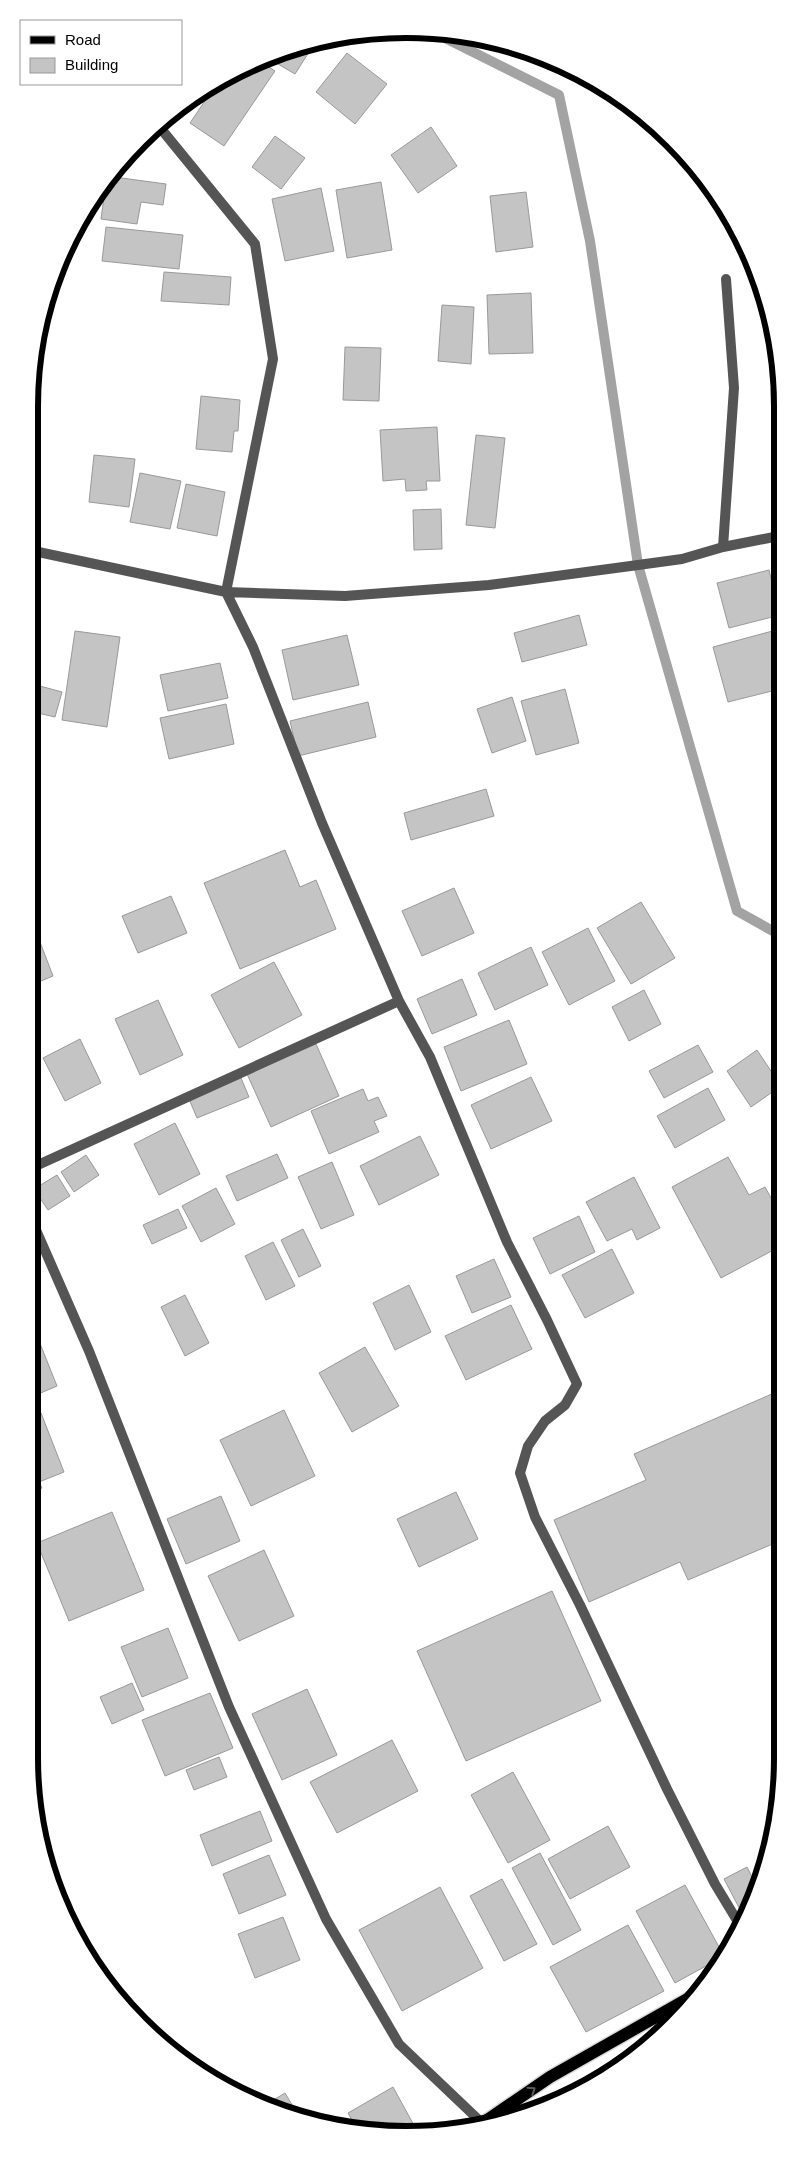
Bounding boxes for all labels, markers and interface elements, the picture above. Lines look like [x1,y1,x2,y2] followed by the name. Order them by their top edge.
[20,20,182,85] legend
[65,31,101,48] text: Road
[65,56,118,73] text: Building
[526,2087,536,2096] one-way arrow

